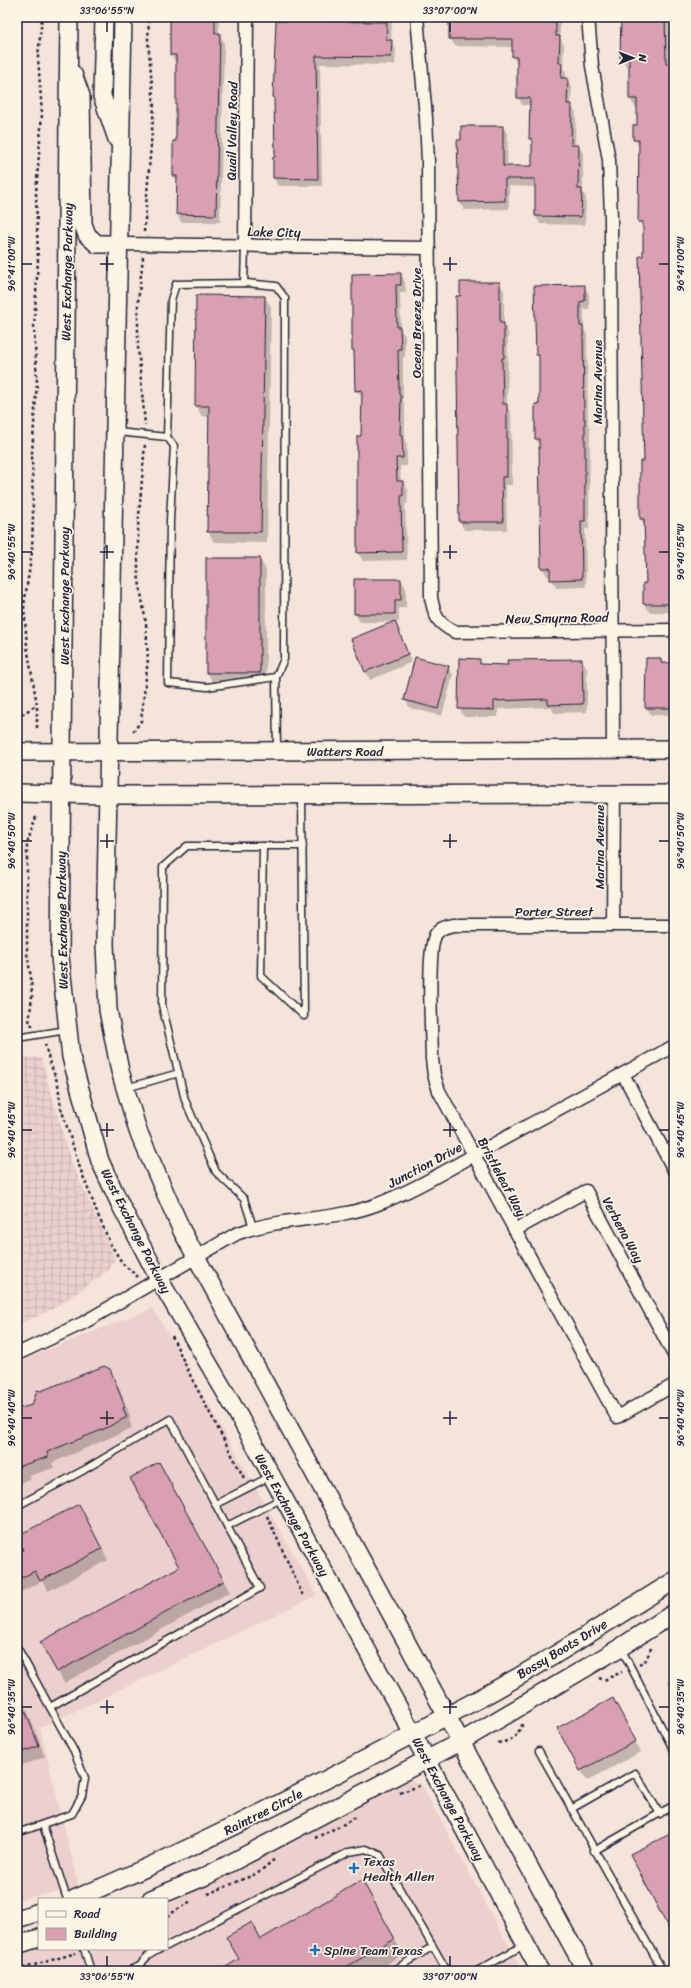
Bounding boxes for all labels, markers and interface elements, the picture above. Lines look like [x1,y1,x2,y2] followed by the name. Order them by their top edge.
[80,2,134,20] text: 33°06'55"N
[423,2,477,20] text: 33°07'00"N
[613,38,653,78] north arrow
[633,53,652,62] text: N
[220,80,244,181] street label: Quail Valley Road
[54,203,80,341] street label: West Exchange Parkway
[247,220,301,244] street label: Lake City
[3,236,21,291] text: 96°41'00"W
[672,236,690,291] text: 96°41'00"W
[405,267,428,378] street label: Ocean Breeze Drive
[586,340,609,424] street label: Marina Avenue
[3,523,21,580] text: 96°40'55"W
[672,523,690,580] text: 96°40'55"W
[53,527,76,665] street label: West Exchange Parkway
[505,606,610,630] street label: New Smyrna Road
[307,740,384,763] street label: Watters Road
[588,805,611,889] street label: Marina Avenue
[3,812,21,869] text: 96°40'50"W
[672,812,690,869] text: 96°40'50"W
[49,851,75,989] street label: West Exchange Parkway
[515,900,594,923] street label: Porter Street
[3,1101,21,1158] text: 96°40'45"W
[672,1101,690,1158] text: 96°40'45"W
[471,1133,533,1221] street label: Bristleleaf Way
[383,1136,467,1195] street label: Junction Drive
[94,1164,178,1298] street label: West Exchange Parkway
[596,1193,650,1268] street label: Verbena Way
[3,1389,21,1446] text: 96°40'40"W
[672,1389,690,1446] text: 96°40'40"W
[248,1449,336,1581] street label: West Exchange Parkway
[512,1613,612,1685] street label: Bossy Boots Drive
[3,1679,21,1735] text: 96°40'35"W
[672,1679,690,1735] text: 96°40'35"W
[405,1733,491,1866] street label: West Exchange Parkway
[220,1782,306,1842] street label: Raintree Circle
[363,1850,435,1888] place label: Texas Health Allen
[348,1862,360,1874] marker: Texas Health Allen
[38,1898,168,1950] legend
[74,1903,101,1925] text: Road
[74,1923,117,1945] text: Building
[324,1939,423,1962] place label: Spine Team Texas
[309,1944,321,1956] marker: Spine Team Texas
[80,1968,134,1986] text: 33°06'55"N
[423,1968,477,1986] text: 33°07'00"N

